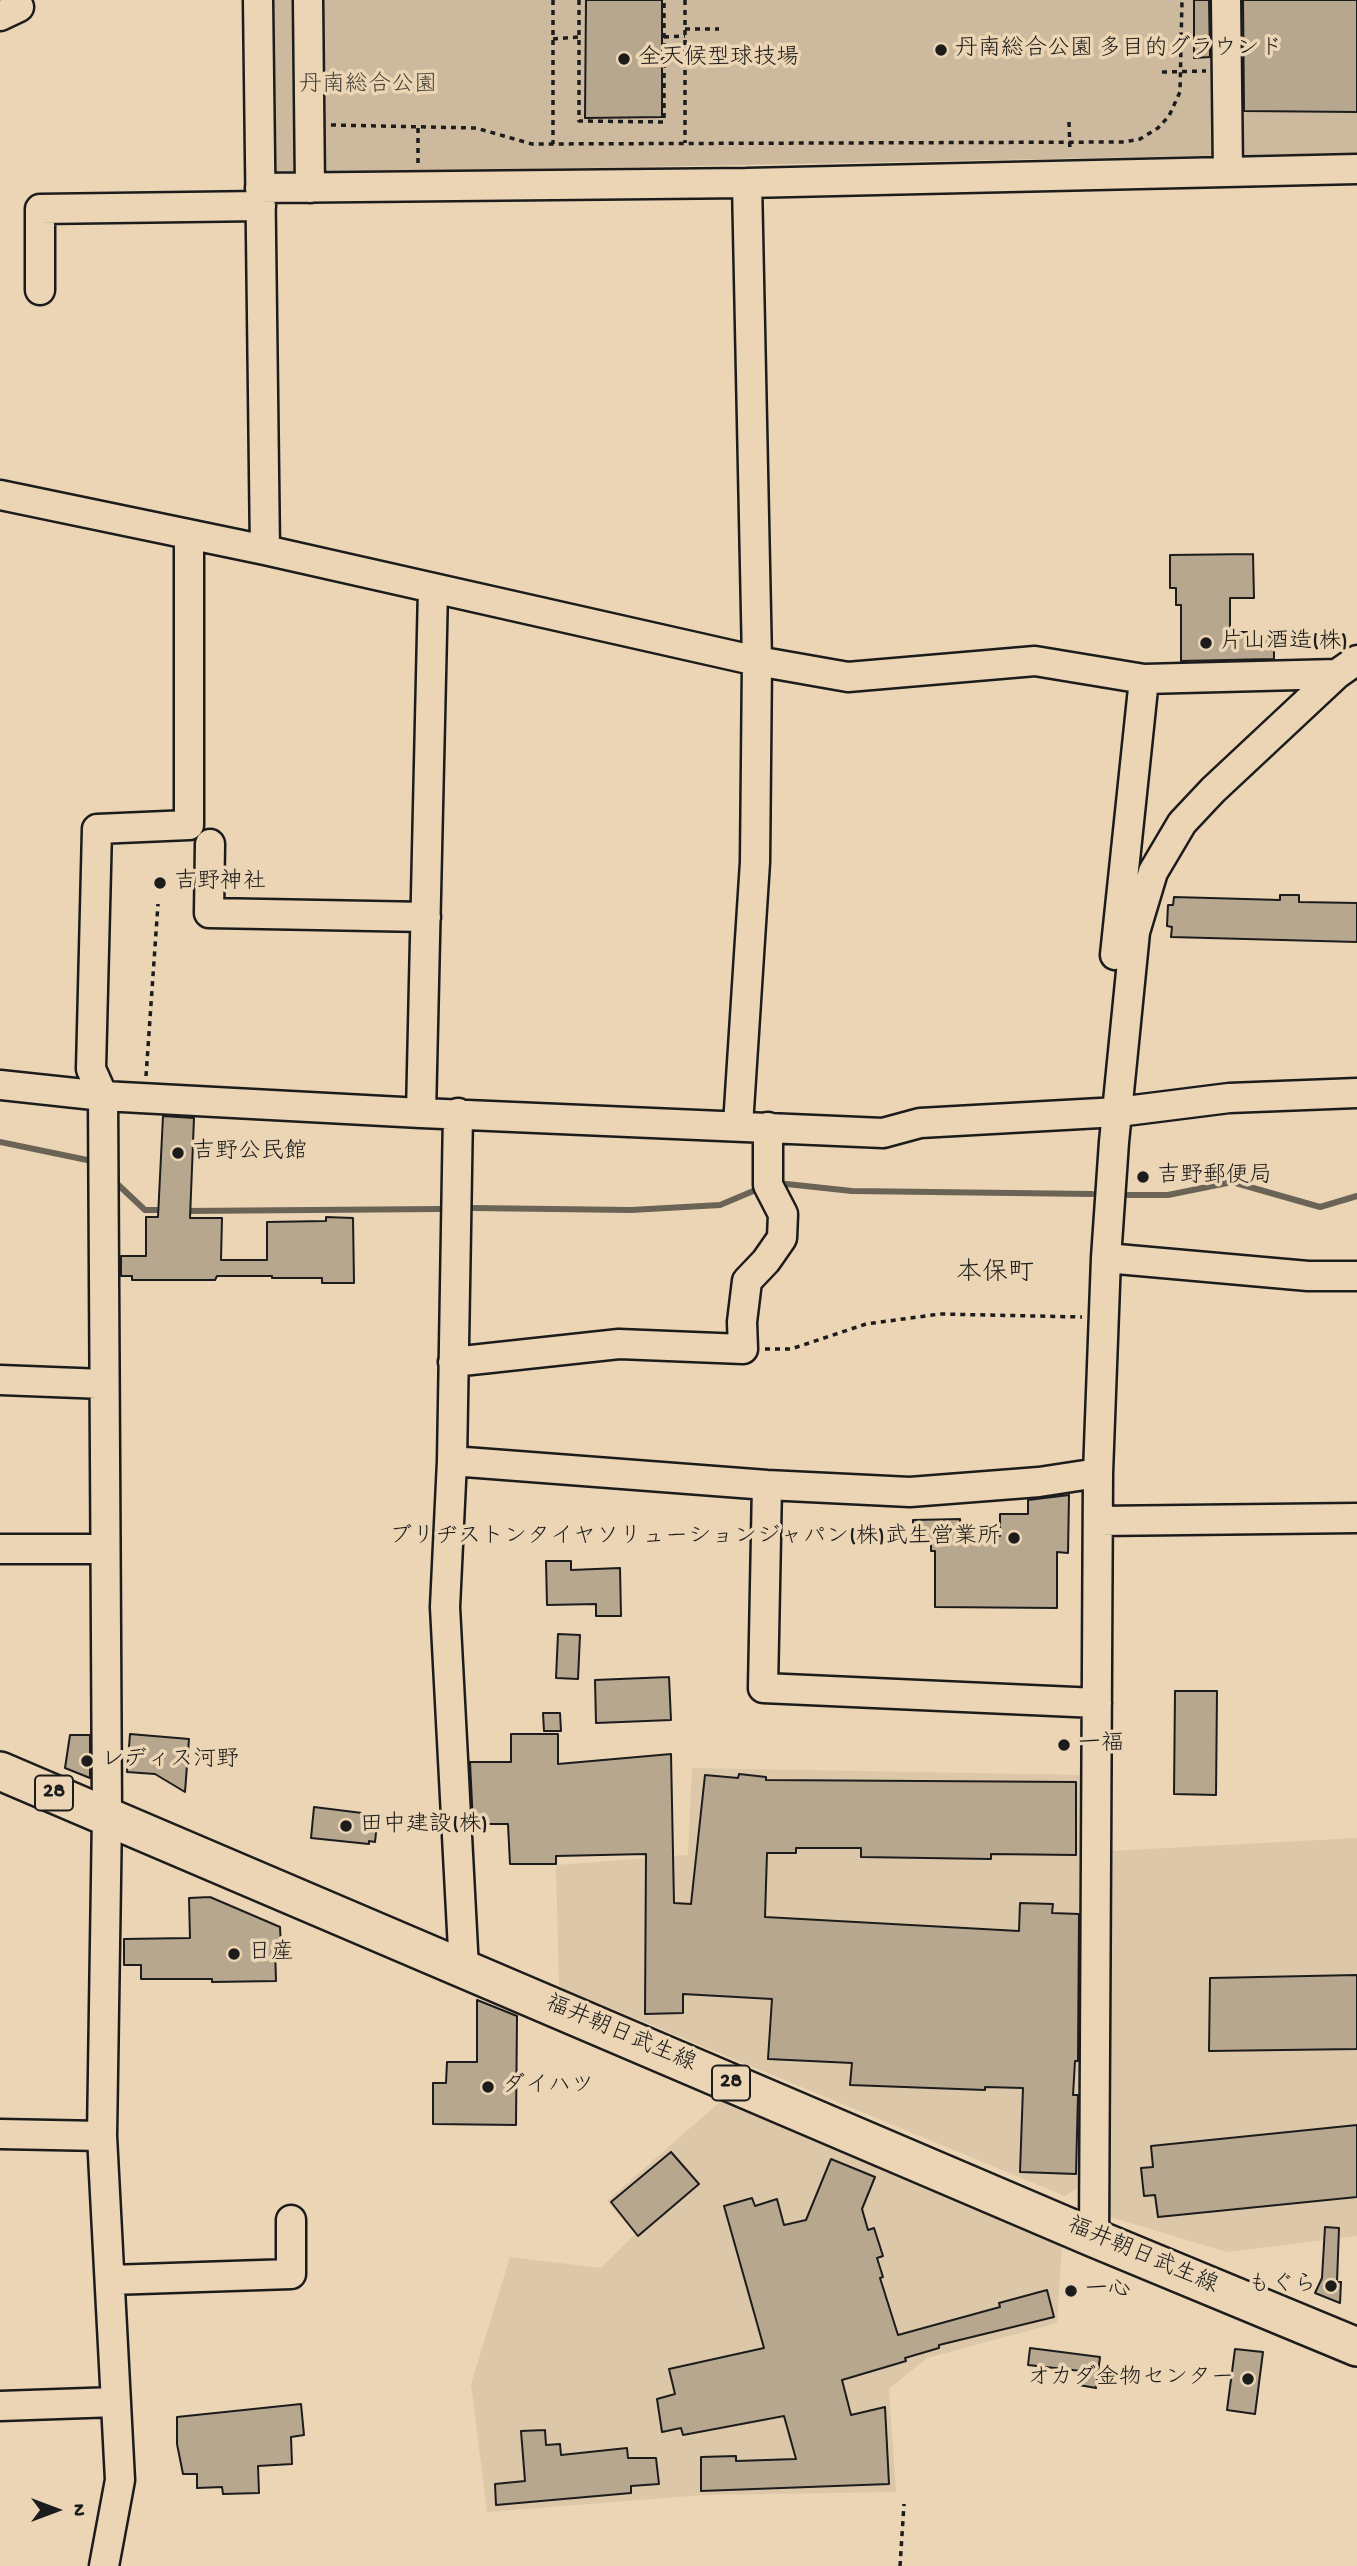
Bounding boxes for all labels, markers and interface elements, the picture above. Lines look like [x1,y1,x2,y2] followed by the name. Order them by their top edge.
[955,36,1282,64] place label: 丹南総合公園 多目的グラウンド
[933,42,949,58] marker: 丹南総合公園 多目的グラウンド
[638,45,799,73] place label: 全天候型球技場
[616,51,632,67] marker: 全天候型球技場
[299,72,437,100] park label: 丹南総合公園
[1220,629,1348,657] place label: 片山酒造(株)
[1198,635,1214,651] marker: 片山酒造(株)
[174,869,266,897] place label: 吉野神社
[152,875,168,891] marker: 吉野神社
[192,1139,307,1167] place label: 吉野公民館
[170,1145,186,1161] marker: 吉野公民館
[1157,1163,1272,1191] place label: 吉野郵便局
[1135,1169,1151,1185] marker: 吉野郵便局
[956,1259,1034,1291] district label: 本保町
[389,1524,1000,1552] place label: ブリヂストンタイヤソリューションジャパン(株)武生営業所
[1006,1530,1022,1546] marker: ブリヂストンタイヤソリューションジャパン(株)武生営業所
[1078,1731,1124,1759] place label: 一福
[1056,1737,1072,1753] marker: 一福
[101,1747,239,1775] place label: レディス河野
[79,1753,95,1769] marker: レディス河野
[35,1776,73,1811] road number: 28
[360,1812,488,1840] place label: 田中建設(株)
[338,1818,354,1834] marker: 田中建設(株)
[248,1940,294,1968] place label: 日産
[226,1946,242,1962] marker: 日産
[541,1991,699,2079] street label: 福井朝日武生線
[712,2066,750,2100] road number: 28
[502,2073,594,2101] place label: ダイハツ
[480,2079,496,2095] marker: ダイハツ
[1063,2213,1221,2301] street label: 福井朝日武生線
[1248,2272,1317,2300] place label: もぐら
[1085,2277,1131,2305] place label: 一心
[1323,2278,1339,2294] marker: もぐら
[1063,2283,1079,2299] marker: 一心
[1027,2365,1234,2393] place label: オカダ金物センター
[1240,2371,1256,2387] marker: オカダ金物センター
[21,2475,91,2545] north arrow
[66,2504,89,2516] text: N

